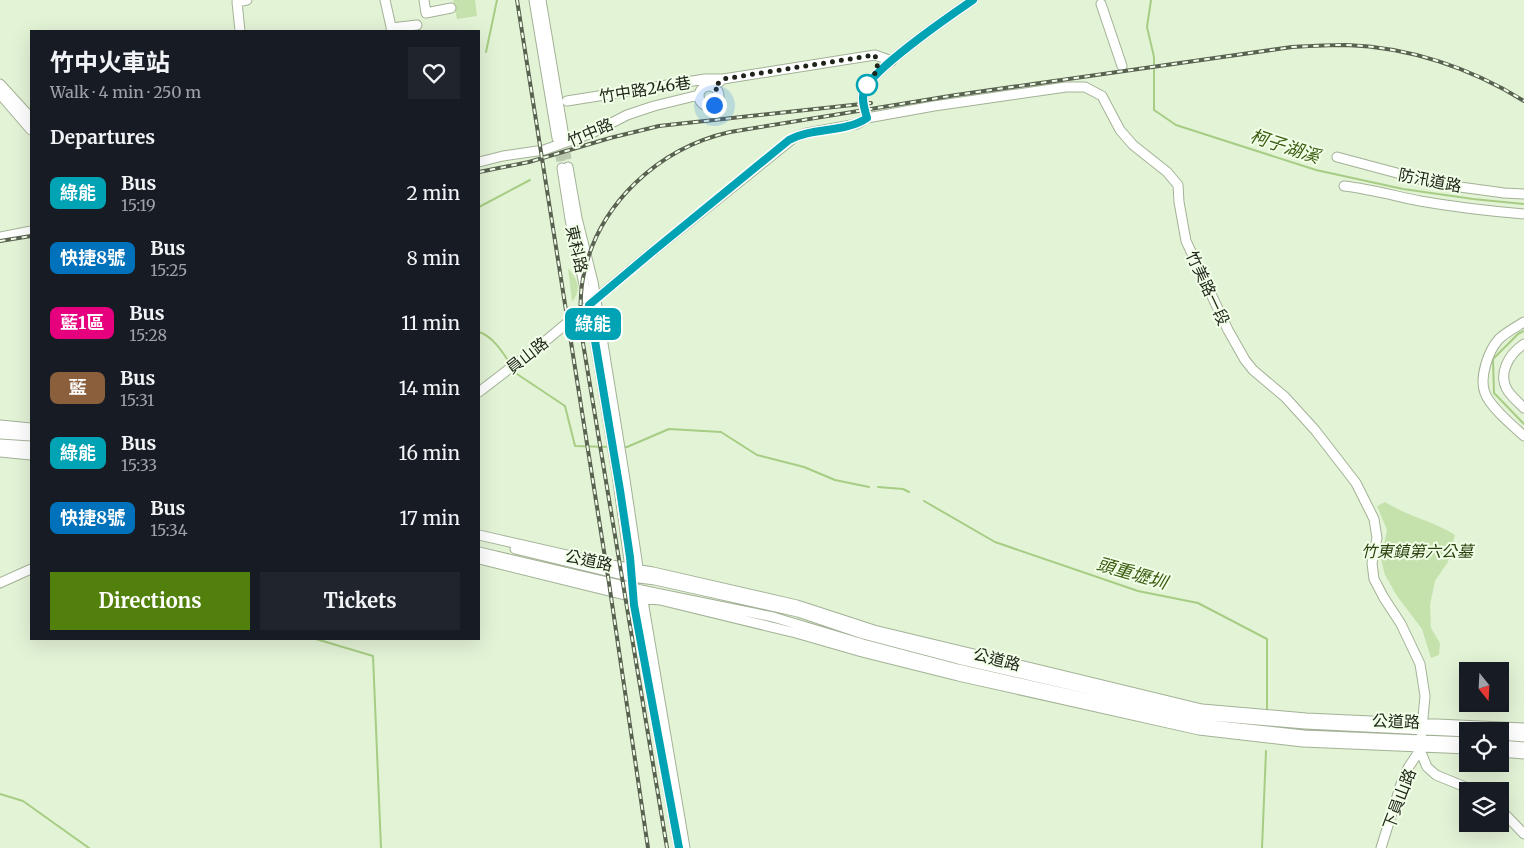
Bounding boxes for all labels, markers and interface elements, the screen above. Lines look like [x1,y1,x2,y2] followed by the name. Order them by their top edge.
[50,47,170,78] text: 竹中火車站
[408,47,460,99] button: heart
[598,72,692,106] street label: 竹中路246巷
[856,74,878,96] unlabelled marker
[50,82,201,102] text: Walk · 4 min · 250 m
[702,93,727,118] your location
[564,113,616,151] street label: 竹中路
[1247,124,1326,169] water label: 柯子湖溪
[50,125,155,149] text: Departures
[1397,164,1463,196] street label: 防汛道路
[121,171,156,195] text: Bus
[60,181,96,204] text: 綠能
[407,181,460,205] text: 2 min
[121,195,156,215] text: 15:19
[562,223,592,275] street label: 東科路
[150,236,185,260] text: Bus
[60,246,125,269] text: 快捷8號
[407,246,460,270] text: 8 min
[1182,248,1234,328] street label: 竹美路一段
[150,260,187,280] text: 15:25
[129,301,165,325] text: Bus
[570,308,616,340] line badge: 綠能
[60,311,104,334] text: 藍1區
[401,311,460,335] text: 11 min
[575,312,611,335] text: 綠能
[129,325,167,345] text: 15:28
[502,332,552,378] street label: 員山路
[120,366,155,390] text: Bus
[69,376,87,399] text: 藍
[399,376,460,400] text: 14 min
[120,390,154,410] text: 15:31
[121,431,156,455] text: Bus
[60,441,96,464] text: 綠能
[399,441,460,465] text: 16 min
[121,455,157,475] text: 15:33
[150,496,185,520] text: Bus
[60,506,125,529] text: 快捷8號
[400,506,460,530] text: 17 min
[150,520,188,540] text: 15:34
[1361,541,1476,561] park label: 竹東鎮第六公墓
[563,545,615,575] street label: 公道路
[1094,552,1173,595] water label: 頭重壢圳
[50,572,250,630] button: Directions
[260,572,460,630] button: Tickets
[971,643,1023,675] street label: 公道路
[1459,662,1509,712] north arrow
[1459,662,1509,832] map controls
[1372,710,1420,732] street label: 公道路
[1459,722,1509,772] button: locate
[1378,766,1420,832] street label: 下員山路
[1459,782,1509,832] button: layers

